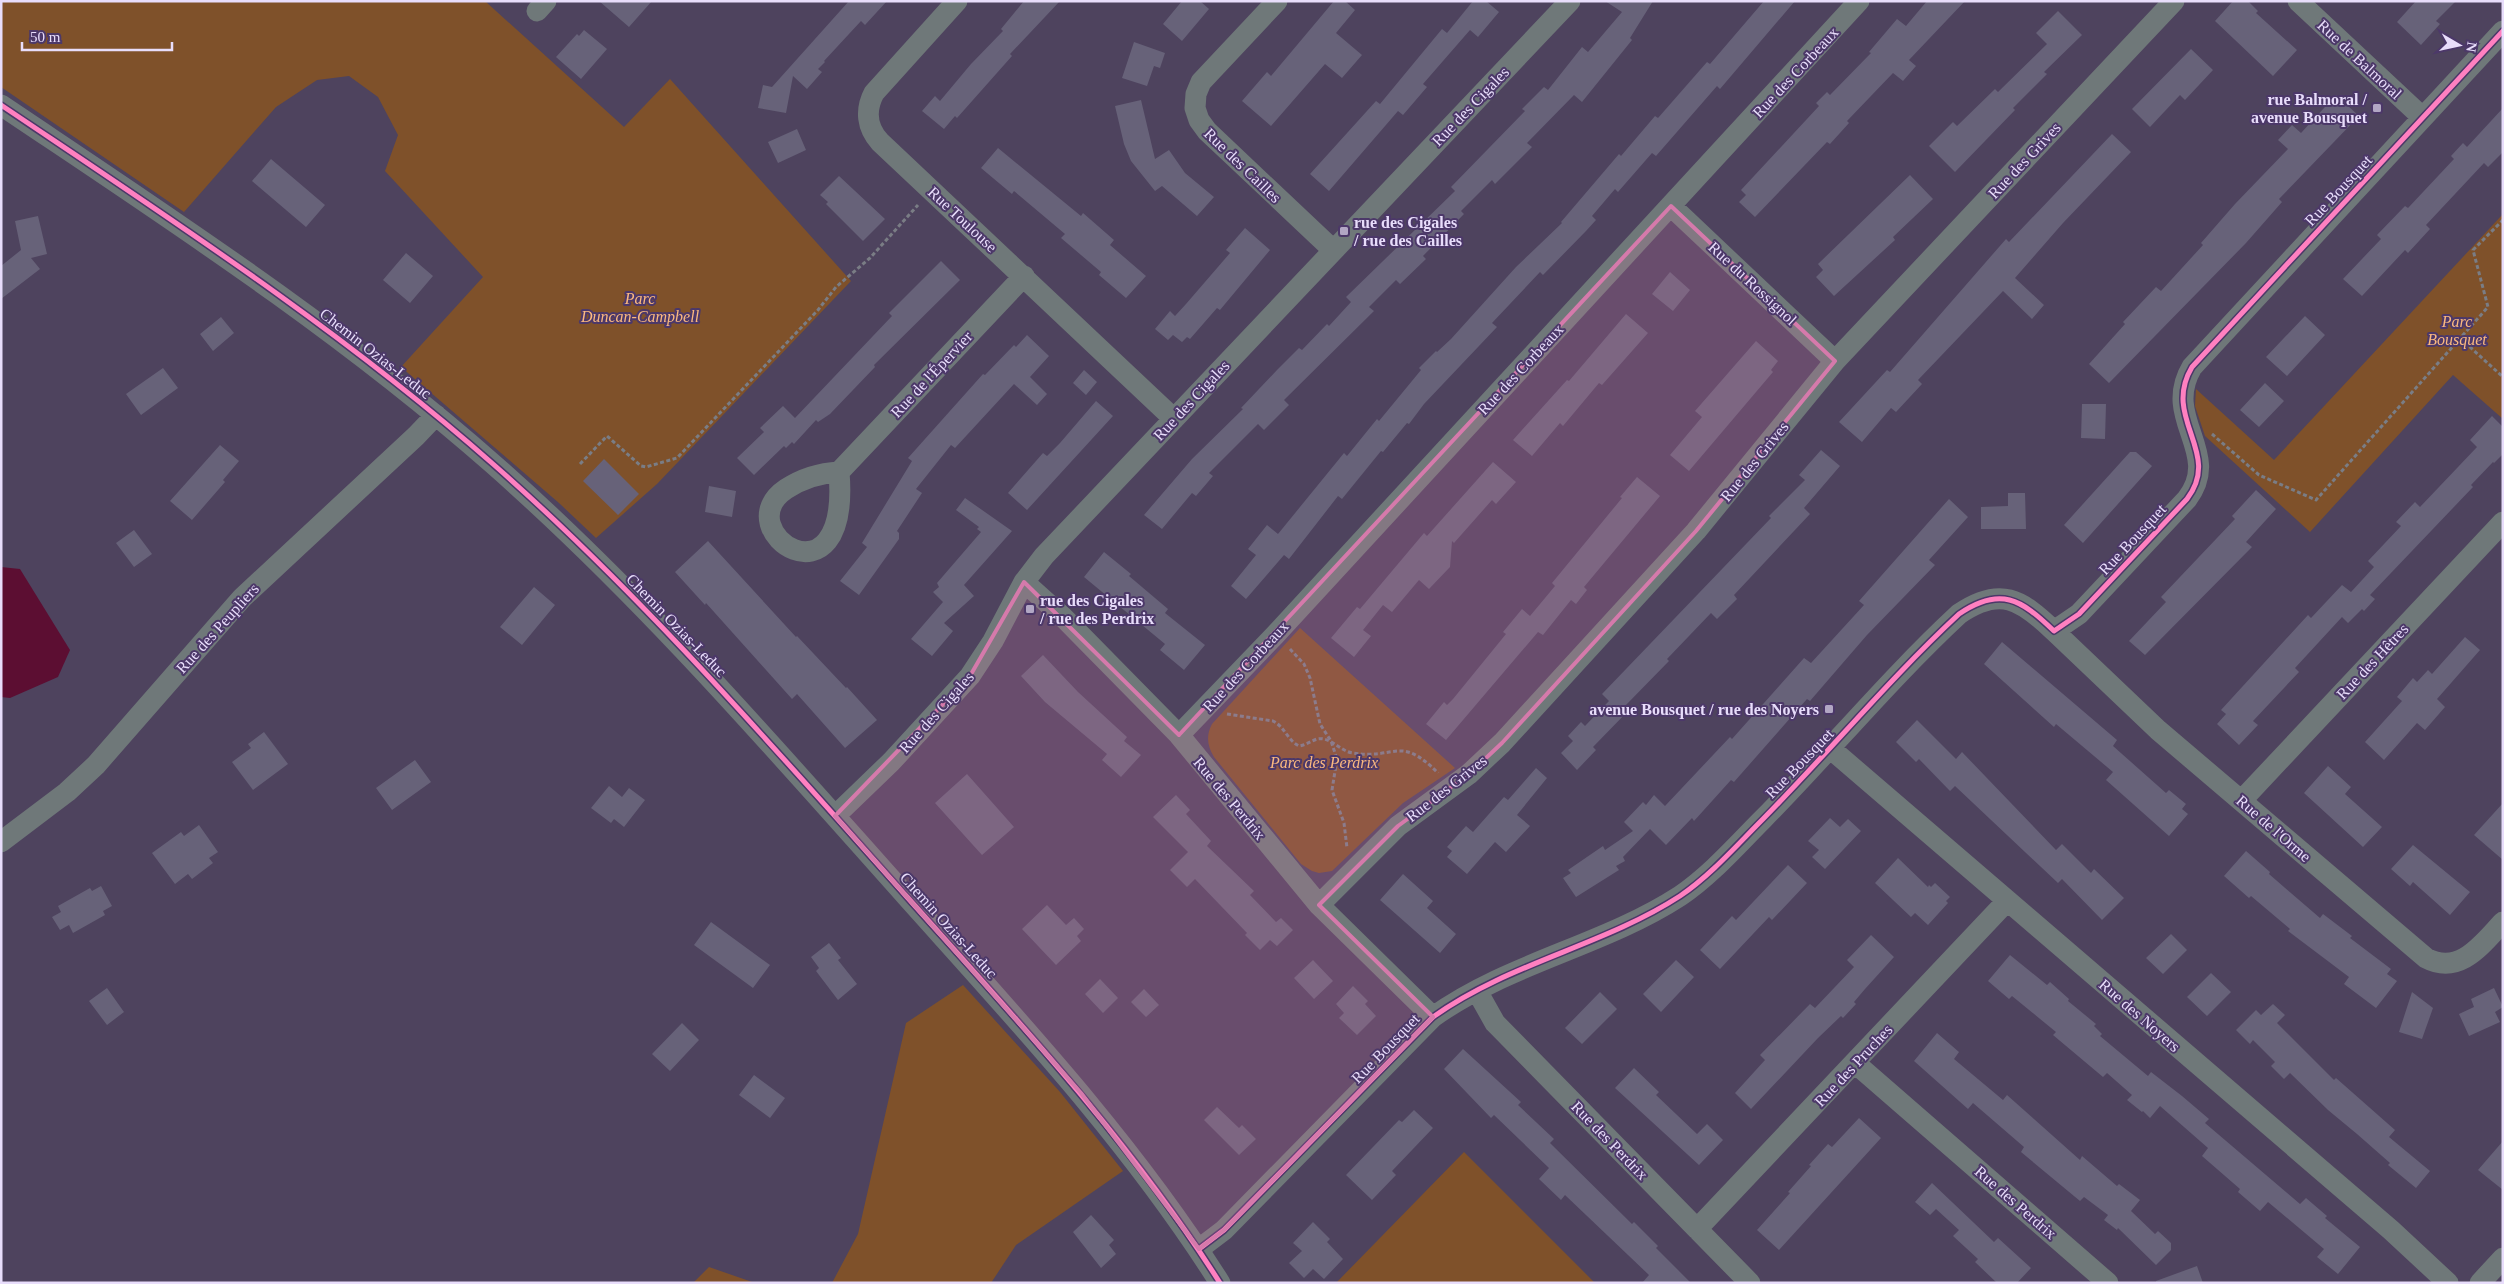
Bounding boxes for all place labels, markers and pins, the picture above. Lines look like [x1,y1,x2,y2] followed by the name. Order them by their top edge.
[2251,91,2368,127] place label: rue Balmoral / avenue Bousquet
[2371,102,2383,114] marker: rue Balmoral / avenue Bousquet
[1353,214,1462,249] place label: rue des Cigales / rue des Cailles
[1338,225,1350,237] marker: rue des Cigales / rue des Cailles
[1039,592,1154,627] place label: rue des Cigales / rue des Perdrix
[1024,603,1036,615] marker: rue des Cigales / rue des Perdrix
[1589,701,1819,719] place label: avenue Bousquet / rue des Noyers
[1823,703,1835,715] marker: avenue Bousquet / rue des Noyers

